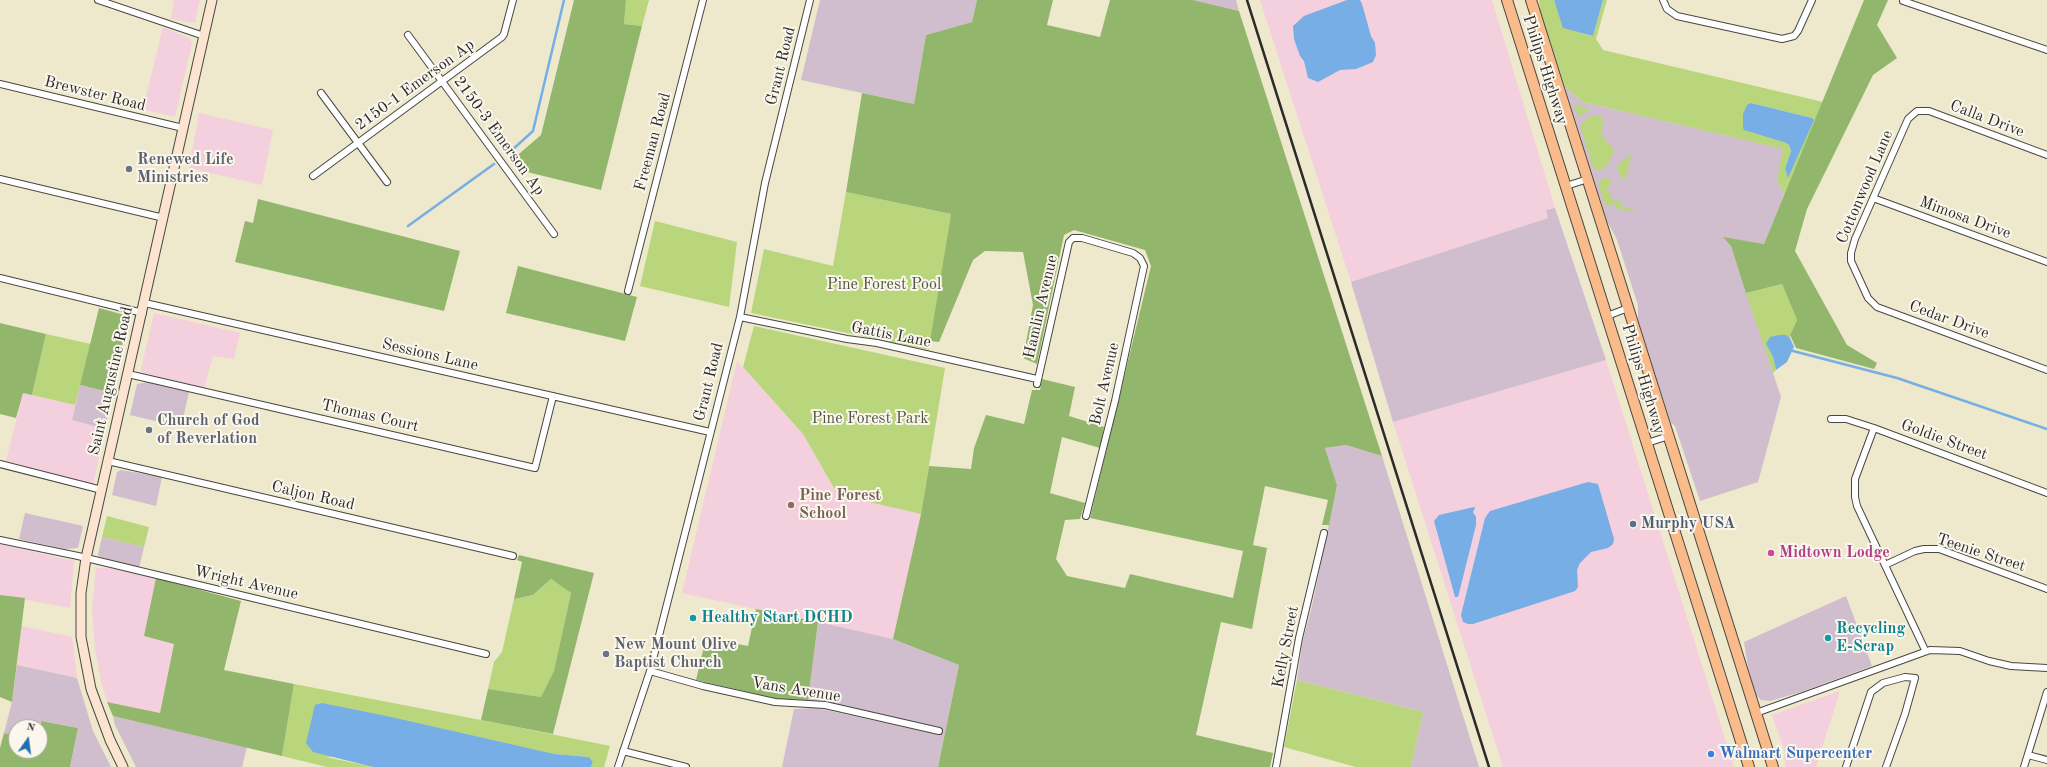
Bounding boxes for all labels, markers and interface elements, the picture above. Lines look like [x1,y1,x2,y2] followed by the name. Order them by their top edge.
[1518,13,1572,127] street label: Philips Highway
[762,25,800,107] street label: Grant Road
[352,35,478,135] street label: 2150-1 Emerson Ap
[42,72,148,116] street label: Brewster Road
[449,73,549,199] street label: 2150-3 Emerson Ap
[631,91,675,193] street label: Freeman Road
[1947,96,2027,142] street label: Calla Drive
[1832,127,1898,247] street label: Cottonwood Lane
[137,150,233,188] place label: Renewed Life Ministries
[124,164,134,174] marker: Renewed Life Ministries
[1917,193,2013,243] street label: Mimosa Drive
[1020,253,1062,361] street label: Hamlin Avenue
[827,275,941,295] park label: Pine Forest Pool
[1906,297,1992,343] street label: Cedar Drive
[85,305,137,457] street label: Saint Augustine Road
[849,318,933,352] street label: Gattis Lane
[1617,321,1669,437] street label: Philips Highway
[380,335,480,375] street label: Sessions Lane
[690,341,728,423] street label: Grant Road
[1086,341,1124,427] street label: Bolt Avenue
[319,395,421,437] street label: Thomas Court
[811,409,929,429] park label: Pine Forest Park
[157,411,260,449] place label: Church of God of Reverlation
[1898,415,1990,465] street label: Goldie Street
[144,425,154,435] marker: Church of God of Reverlation
[270,477,356,515] street label: Caljon Road
[799,486,881,524] place label: Pine Forest School
[786,500,796,510] marker: Pine Forest School
[1641,514,1735,534] place label: Murphy USA
[1628,519,1638,529] marker: Murphy USA
[1934,530,2028,576] street label: Teenie Street
[1779,543,1890,563] place label: Midtown Lodge
[1766,548,1776,558] marker: Midtown Lodge
[192,562,300,604] street label: Wright Avenue
[1269,604,1303,690] street label: Kelly Street
[701,608,852,628] place label: Healthy Start DCHD
[688,613,698,623] marker: Healthy Start DCHD
[1836,619,1905,657] place label: Recycling E-Scrap
[1823,633,1833,643] marker: Recycling E-Scrap
[614,635,737,673] place label: New Mount Olive Baptist Church
[601,649,611,659] marker: New Mount Olive Baptist Church
[750,673,842,707] street label: Vans Avenue
[8,719,48,759] north arrow
[25,721,36,734] text: N
[1719,744,1872,764] place label: Walmart Supercenter
[1706,749,1716,759] marker: Walmart Supercenter

